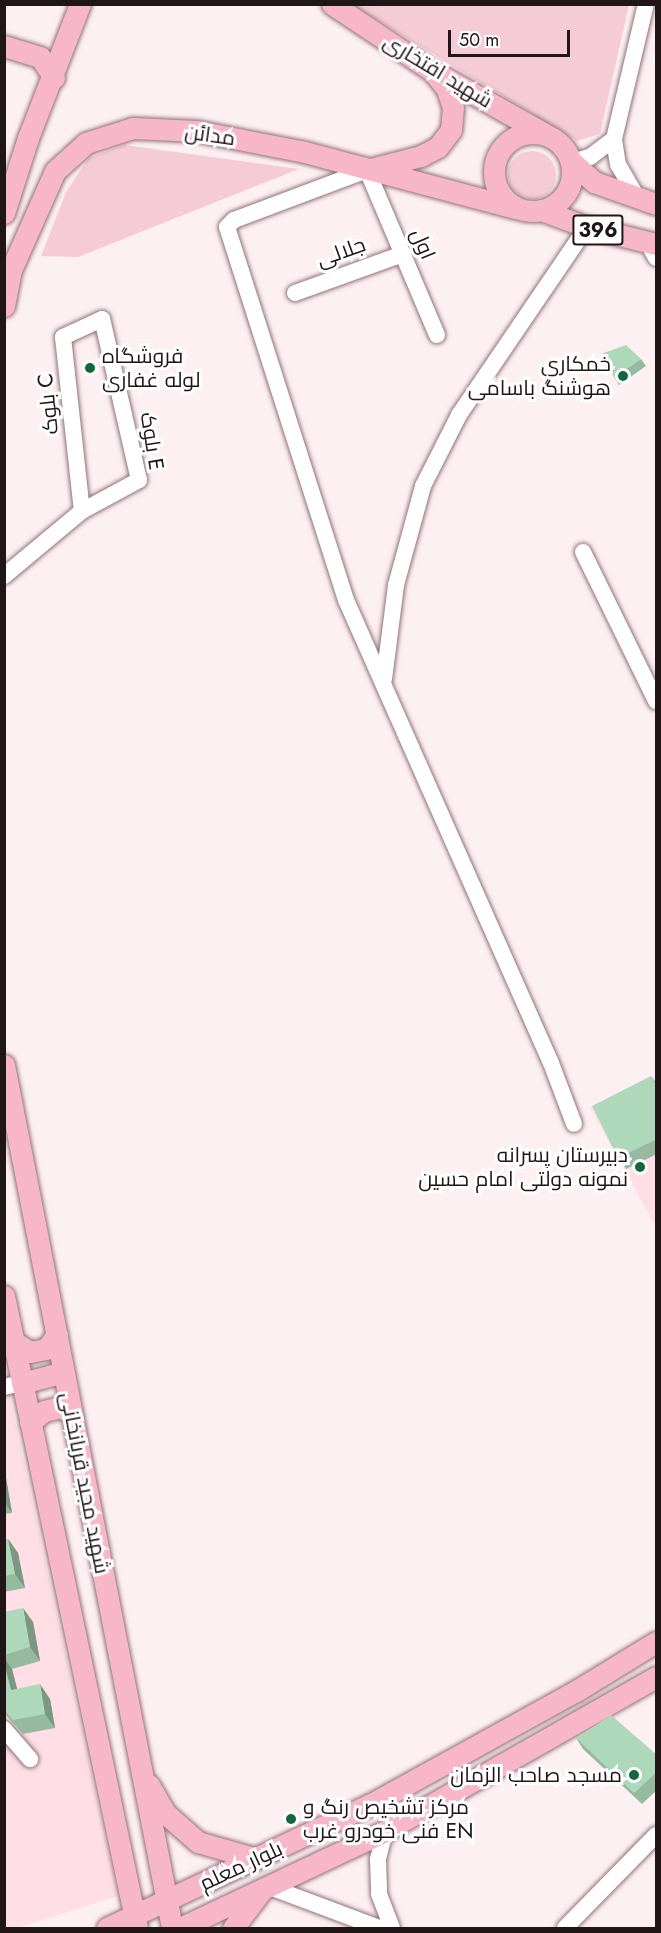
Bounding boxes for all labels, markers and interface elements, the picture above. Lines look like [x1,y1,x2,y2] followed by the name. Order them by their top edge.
[451,18,572,56] scale bar
[459,27,499,53] text: 50 m
[379,29,497,113] street label: شهید افتخاری
[183,119,237,151] street label: مدائن
[571,213,625,247] road number: 396
[405,225,441,263] street label: اول
[313,232,369,272] street label: جلالی
[102,343,201,393] place label: فروشگاه لوله غفاری
[468,351,611,401] place label: خمکاری هوشنگ باسامی
[83,361,97,375] marker: فروشگاه لوله غفاری
[616,369,630,383] marker: خمکاری هوشنگ باسامی
[32,372,64,436] street label: بلوک C
[135,410,169,472] street label: بلوک E
[418,1142,628,1192] place label: دبیرستان پسرانه نمونه دولتی امام حسین
[633,1160,647,1174] marker: دبیرستان پسرانه نمونه دولتی امام حسین
[55,1390,115,1576] street label: شهید مجید قربانخانی
[450,1762,622,1788] place label: مسجد صاحب الزمان
[627,1768,641,1782] marker: مسجد صاحب الزمان
[303,1794,473,1844] place label: مرکز تشخیص رنگ و فنی خودرو غرب EN
[284,1812,298,1826] marker: مرکز تشخیص رنگ و فنی خودرو غرب EN
[195,1836,287,1896] street label: بلوار معلم

